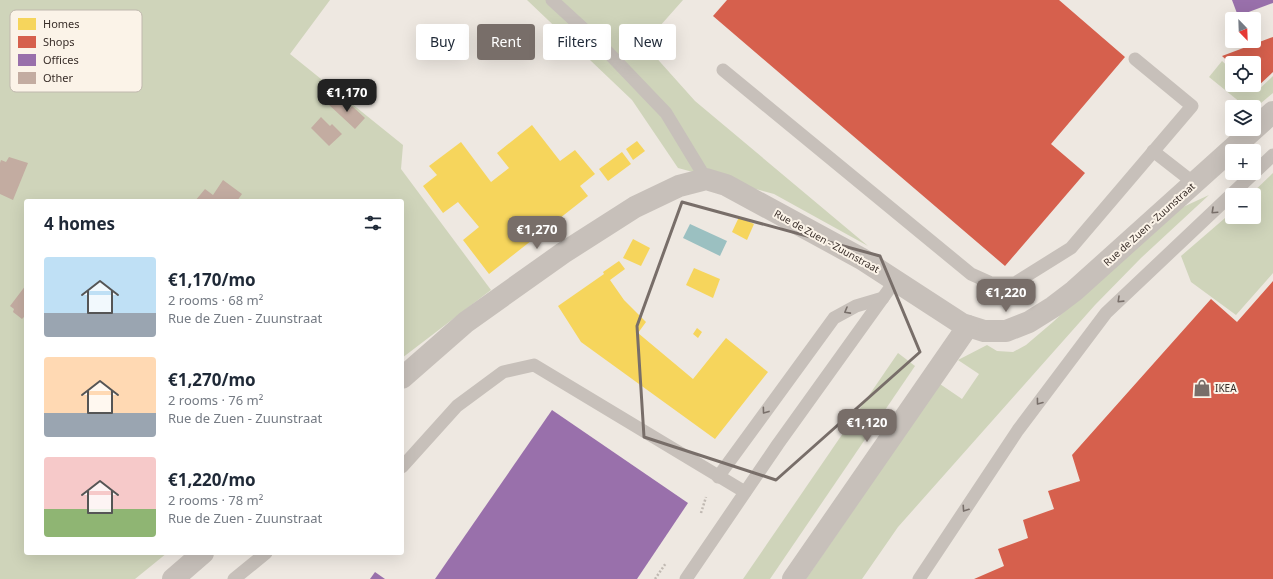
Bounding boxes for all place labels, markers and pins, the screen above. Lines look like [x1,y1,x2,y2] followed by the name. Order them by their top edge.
[314,79,380,113] pin: €1,170
[504,216,570,250] pin: €1,270
[973,279,1039,313] pin: €1,220
[1192,378,1212,398] shop icon: IKEA
[1215,381,1237,395] place label: IKEA
[834,409,900,443] pin: €1,120

